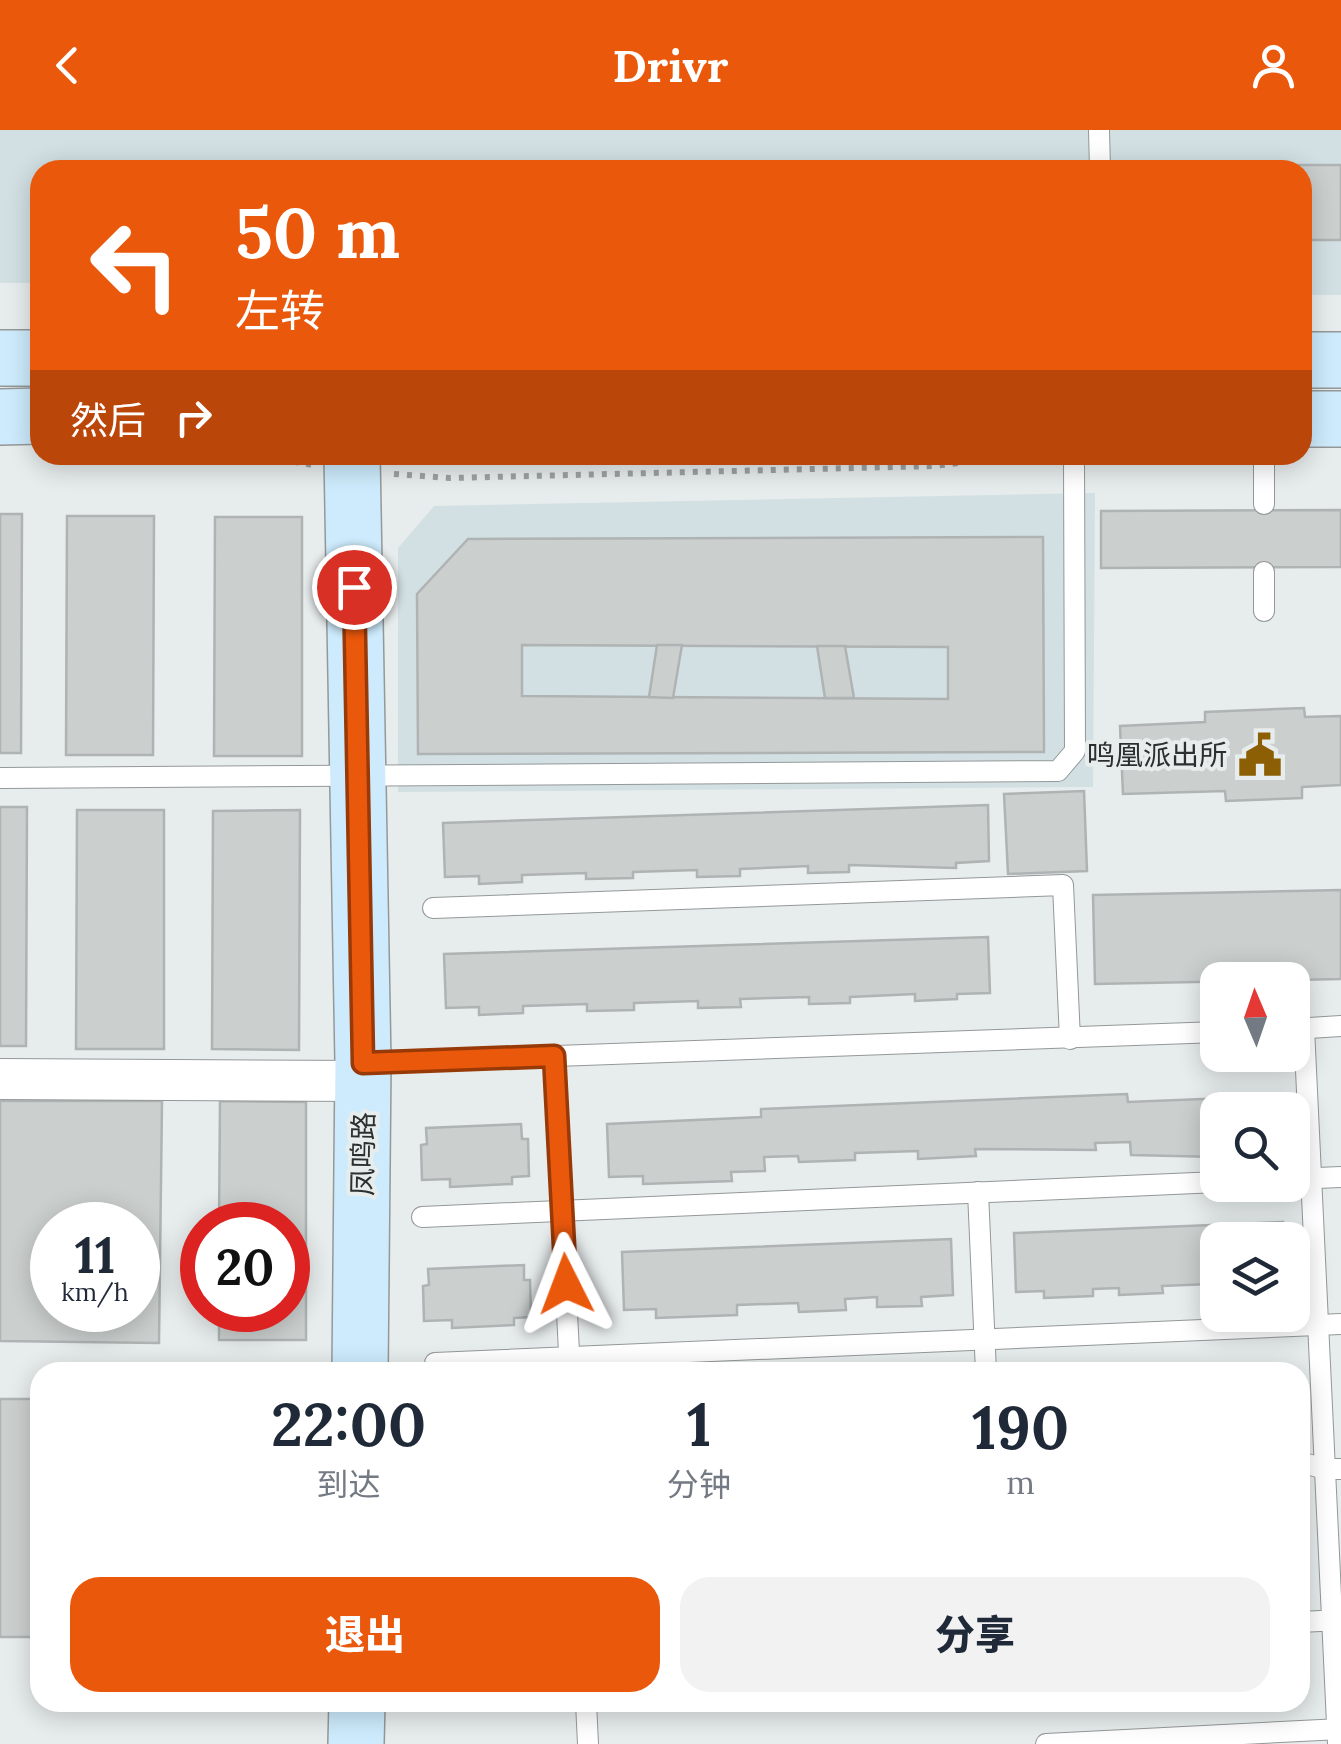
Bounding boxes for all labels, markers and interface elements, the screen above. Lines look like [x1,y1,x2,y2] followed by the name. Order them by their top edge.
[613,37,728,94] text: Drivr
[40,38,95,93] icon: back
[1246,38,1301,93] icon: person
[235,188,400,277] text: 50 m
[70,200,200,330] icon: left
[235,282,325,339] text: 左转
[166,390,221,445] icon: right
[70,396,146,444] text: 然后
[312,545,397,630] pin
[327,560,382,615] icon: arrive
[1236,731,1284,779] public building icon: 鸣凰派出所
[1087,737,1227,773] place label: 鸣凰派出所
[1200,962,1310,1072] north arrow
[1200,962,1310,1332] map controls
[1200,1092,1310,1202] button: search
[344,1112,382,1196] street label: 凤鸣路
[180,1202,310,1332] speed limit sign: 20
[1200,1222,1310,1332] button: layers
[75,1223,115,1287] text: 11
[514,1232,618,1336] position arrow
[61,1276,129,1308] text: km/h
[271,1386,426,1462] text: 22:00
[687,1386,711,1462] text: 1
[972,1389,1069,1465] text: 190
[1006,1462,1035,1503] text: m
[317,1464,381,1505] text: 到达
[667,1464,731,1505] text: 分钟
[70,1577,660,1692] button: 退出
[680,1577,1270,1692] button: 分享

